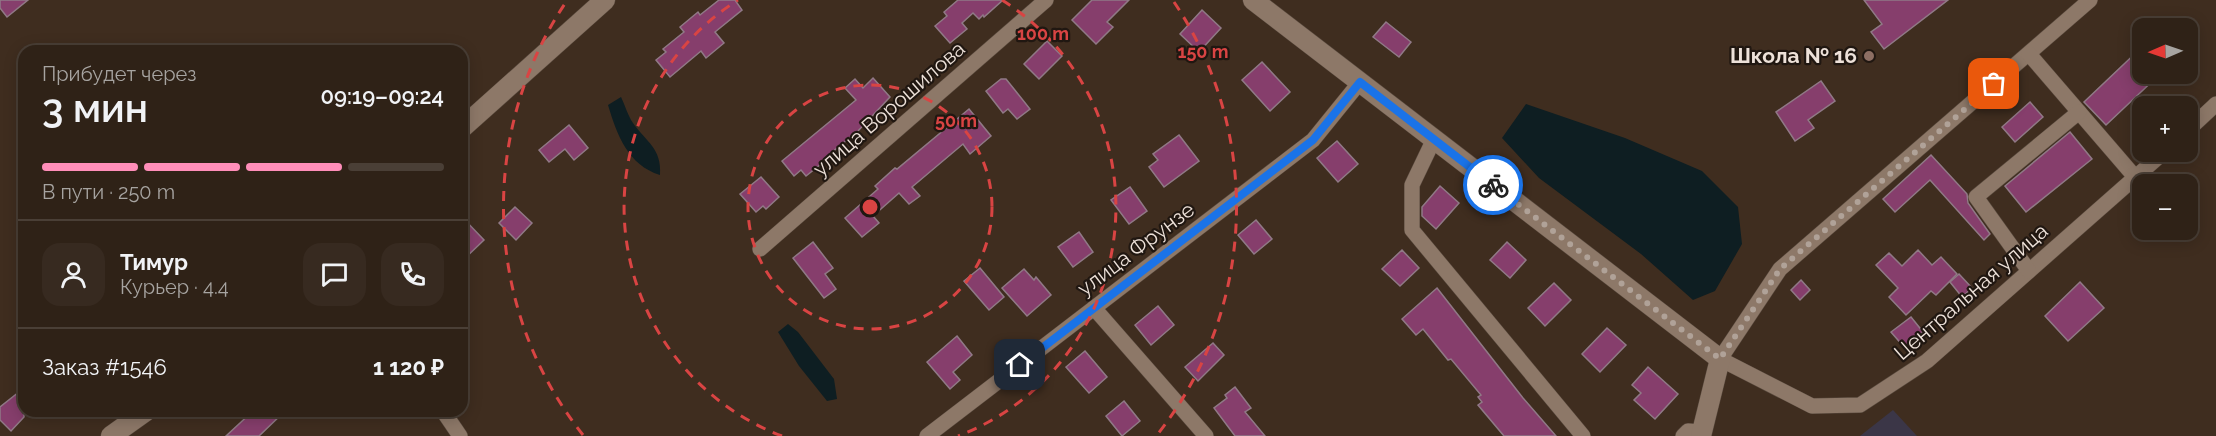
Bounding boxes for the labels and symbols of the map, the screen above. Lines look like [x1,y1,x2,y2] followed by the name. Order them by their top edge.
[2132,18,2198,84] north arrow
[1017,23,1069,44] text: 100 m
[808,36,970,181] street label: улица Ворошилова
[1178,41,1229,62] text: 150 m
[1730,43,1857,68] place label: Школа № 16
[1862,49,1876,63] marker: Школа № 16
[1968,58,2019,109] pin
[935,110,977,131] text: 50 m
[1463,155,1523,215] courier
[860,197,880,217] centre of rings
[1072,197,1199,301] street label: улица Фрунзе
[1889,218,2053,365] street label: Центральная улица
[994,339,1045,390] pin

